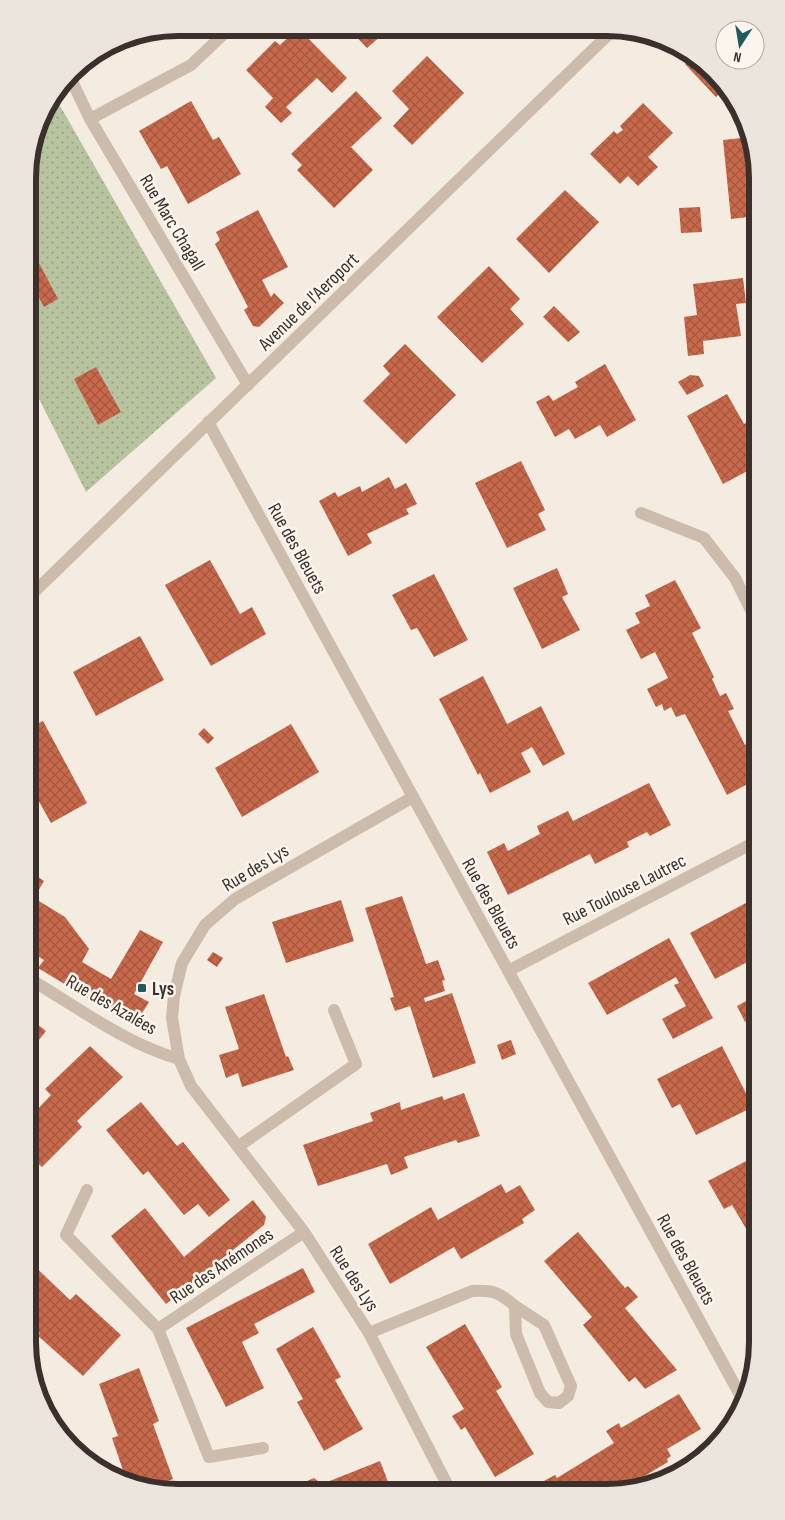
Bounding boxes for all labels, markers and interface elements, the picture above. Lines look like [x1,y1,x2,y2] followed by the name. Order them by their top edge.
[715,20,765,70] north arrow
[732,48,743,66] text: N
[134,171,209,275] street label: Rue Marc Chagall
[253,248,364,357] street label: Avenue de l'Aeroport
[262,499,331,598] street label: Rue des Bleuets
[218,839,293,897] street label: Rue des Lys
[559,849,690,931] street label: Rue Toulouse Lautrec
[456,854,525,953] street label: Rue des Bleuets
[62,970,161,1041] street label: Rue des Azalées
[152,978,174,1001] place label: Lys
[136,982,148,994] marker: Lys
[651,1210,720,1309] street label: Rue des Bleuets
[166,1223,278,1309] street label: Rue des Anémones
[324,1242,384,1316] street label: Rue des Lys

